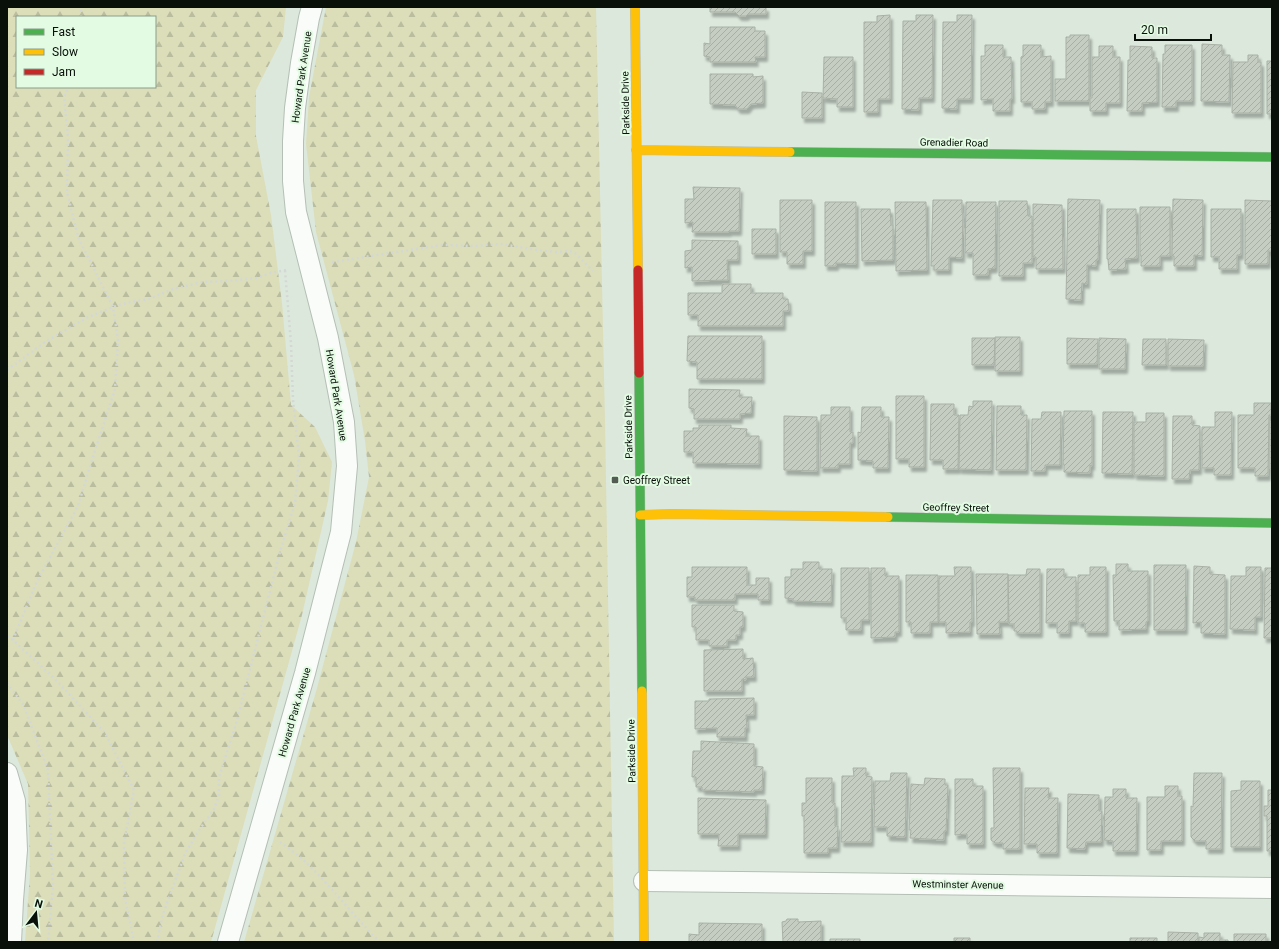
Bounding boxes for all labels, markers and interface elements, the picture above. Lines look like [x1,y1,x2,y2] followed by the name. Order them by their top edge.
[16,16,156,88] legend
[1135,16,1211,42] scale bar
[1141,23,1168,37] text: 20 m
[52,25,75,39] text: Fast
[290,30,313,124] street label: Howard Park Avenue
[52,45,78,59] text: Slow
[52,65,76,79] text: Jam
[619,71,632,135] street label: Parkside Drive
[920,136,988,149] street label: Grenadier Road
[324,349,349,442] street label: Howard Park Avenue
[622,395,635,459] street label: Parkside Drive
[610,475,620,485] marker: Geoffrey Street
[623,475,690,486] place label: Geoffrey Street
[922,501,990,514] street label: Geoffrey Street
[276,666,313,758] street label: Howard Park Avenue
[625,719,638,783] street label: Parkside Drive
[912,878,1004,891] street label: Westminster Avenue
[16,893,56,933] north arrow
[33,897,44,911] text: N

